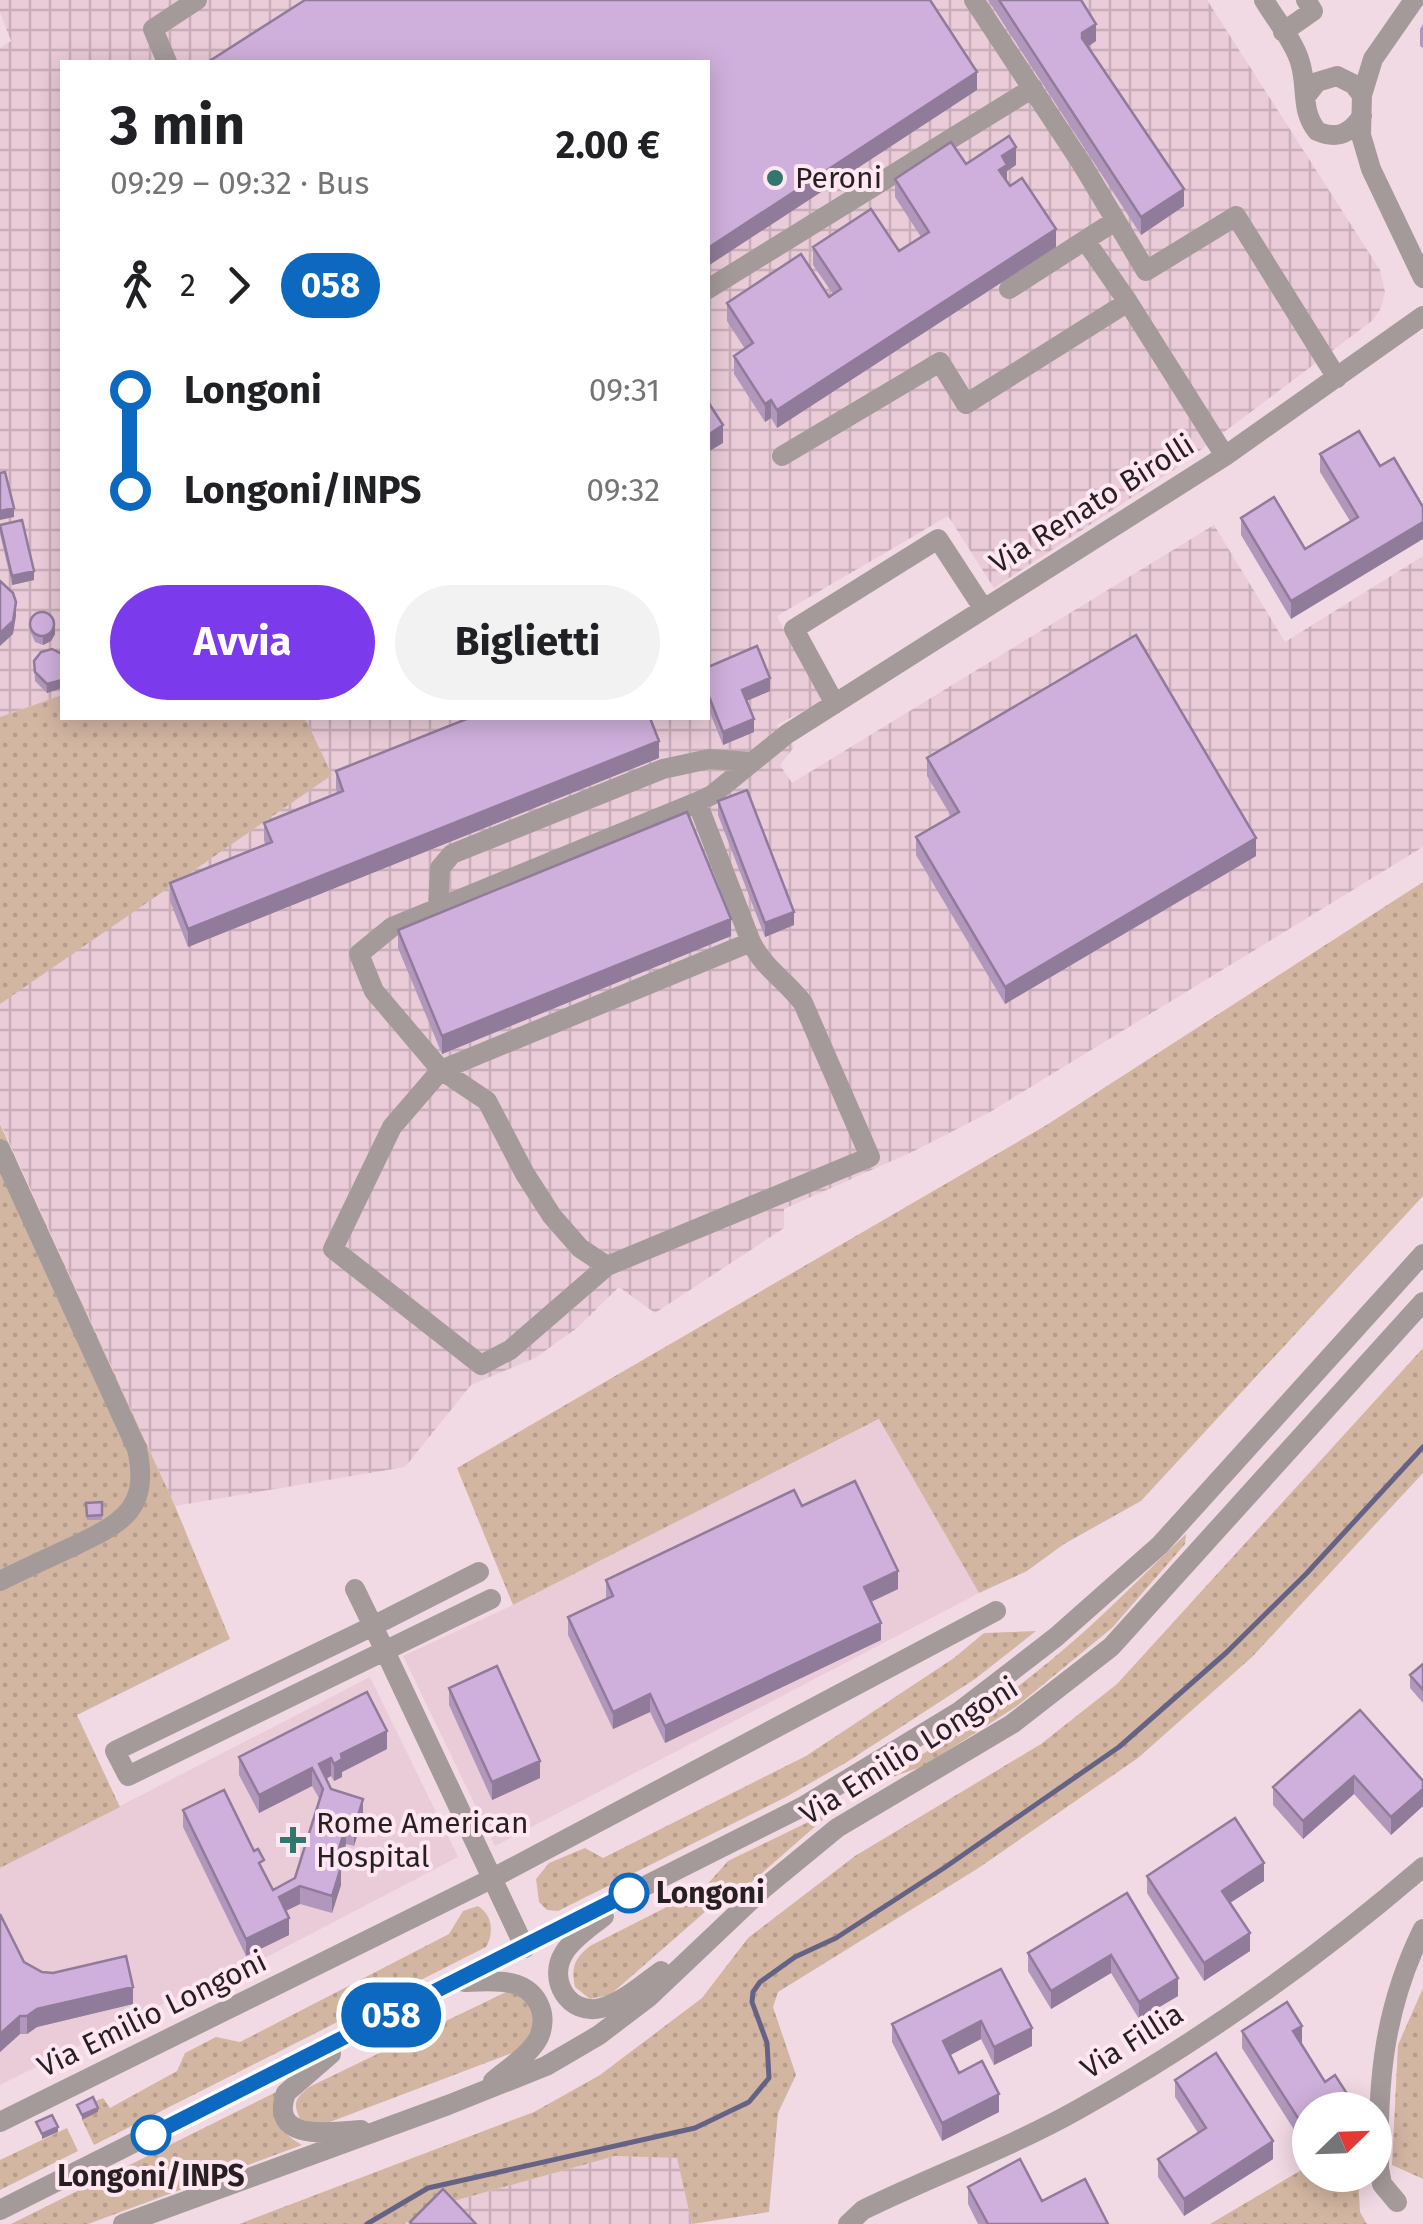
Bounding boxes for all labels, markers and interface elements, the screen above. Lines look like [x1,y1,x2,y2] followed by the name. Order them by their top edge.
[110,93,245,159] text: 3 min
[556,122,660,168] text: 2.00 €
[795,160,882,196] place label: Peroni
[110,164,369,202] text: 09:29 – 09:32 · Bus
[764,167,786,189] marker: Peroni
[110,258,165,313] icon: walk
[211,258,266,313] icon: forward
[301,264,360,306] text: 058
[180,266,196,304] text: 2
[184,367,322,413] text: Longoni
[589,371,660,409] text: 09:31
[983,427,1201,581] street label: Via Renato Birolli
[184,467,422,513] text: Longoni/INPS
[586,471,660,509] text: 09:32
[110,585,375,700] button: Avvia
[395,585,660,700] button: Biglietti
[793,1669,1025,1833] street label: Via Emilio Longoni
[316,1805,528,1875] place label: Rome American Hospital
[280,1827,306,1853] marker: Rome American Hospital
[610,1874,648,1912] marker: Longoni
[656,1875,765,1911] place label: Longoni
[32,1943,272,2085] street label: Via Emilio Longoni
[334,1982,448,2048] line badge: 058
[361,1994,421,2036] text: 058
[1074,1996,1190,2086] street label: Via Fillia
[1292,2092,1392,2192] north arrow
[1292,2092,1392,2192] map controls
[132,2116,170,2154] marker: Longoni/INPS
[57,2158,245,2194] place label: Longoni/INPS

